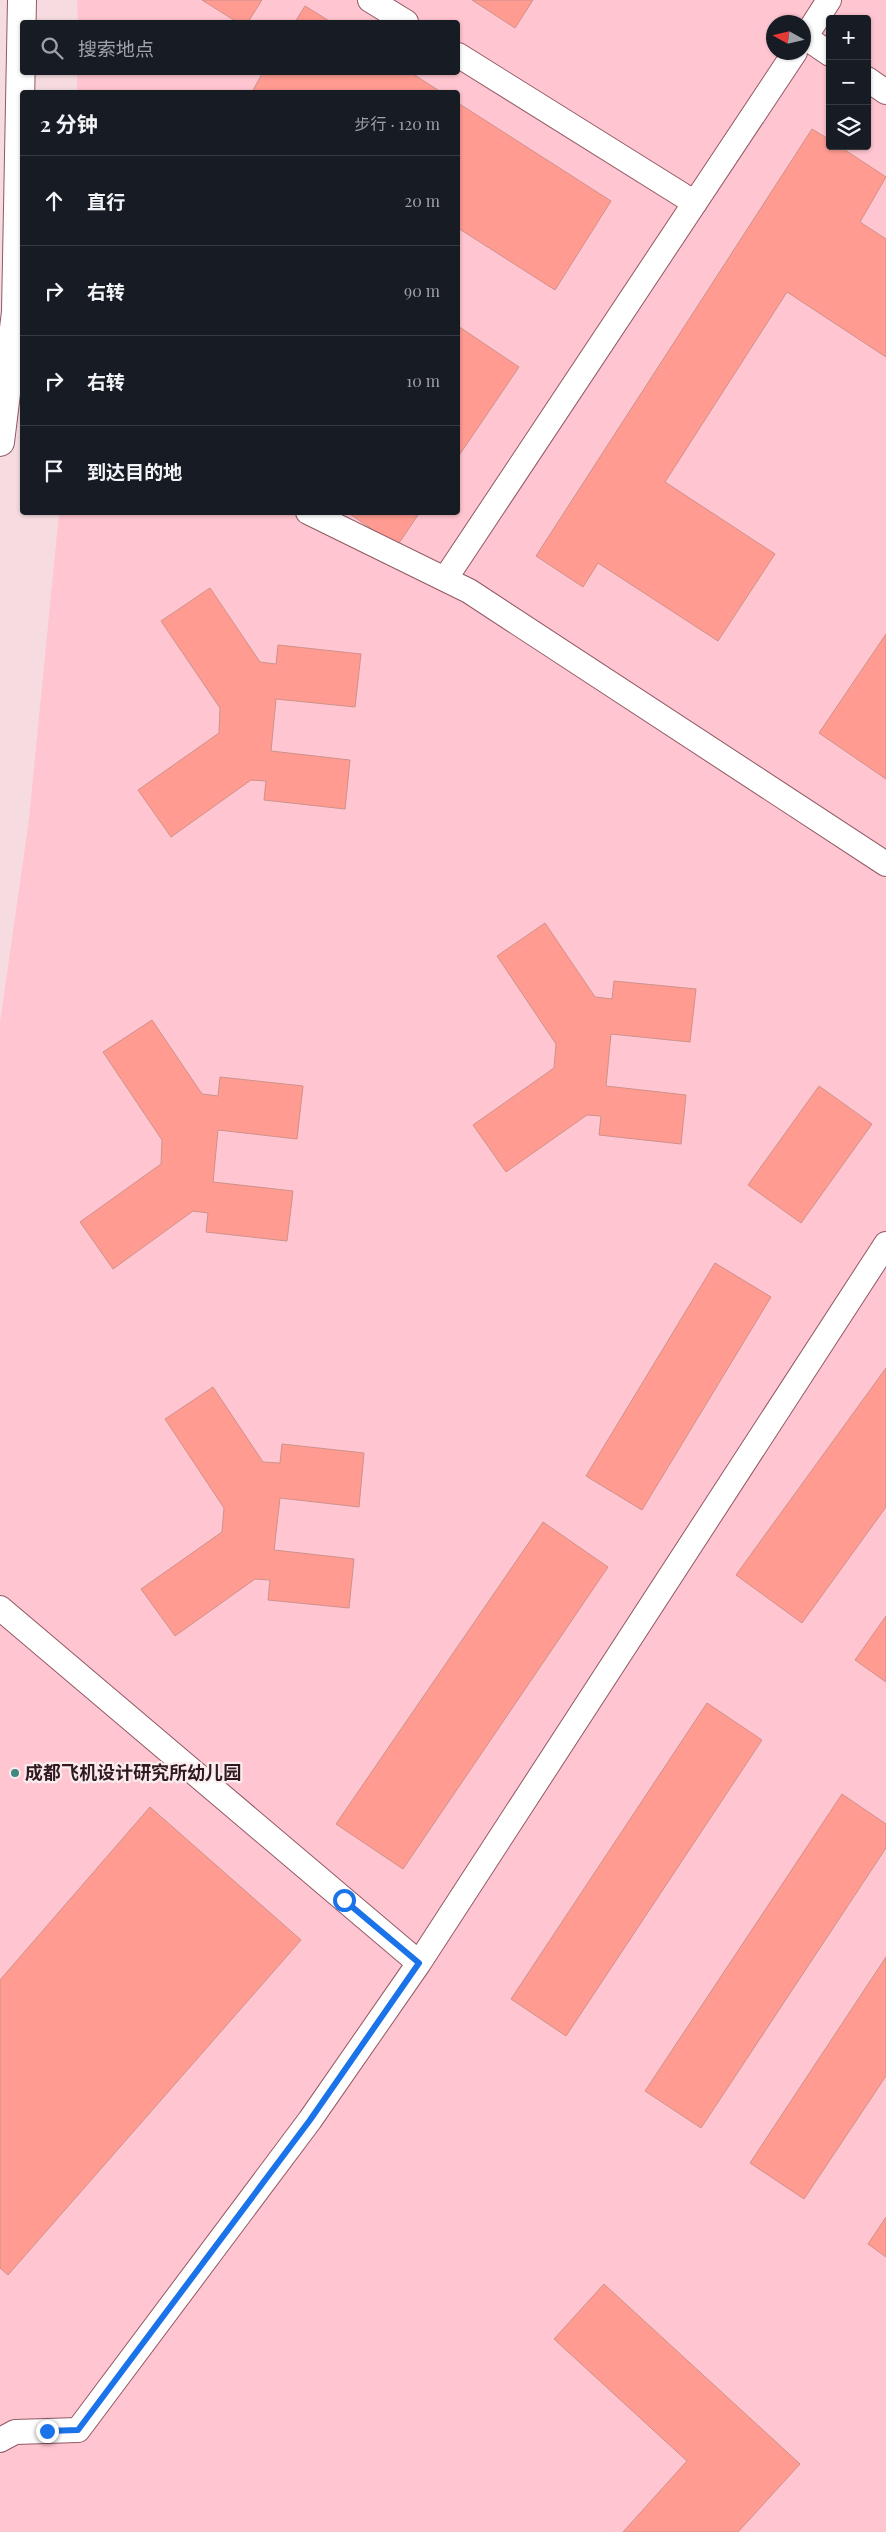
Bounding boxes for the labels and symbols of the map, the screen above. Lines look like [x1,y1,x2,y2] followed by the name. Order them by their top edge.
[766,15,811,60] north arrow
[25,1760,241,1784] place label: 成都飞机设计研究所幼儿园
[9,1767,21,1779] marker: 成都飞机设计研究所幼儿园
[333,1889,356,1912] route start
[36,2420,59,2443] route end

